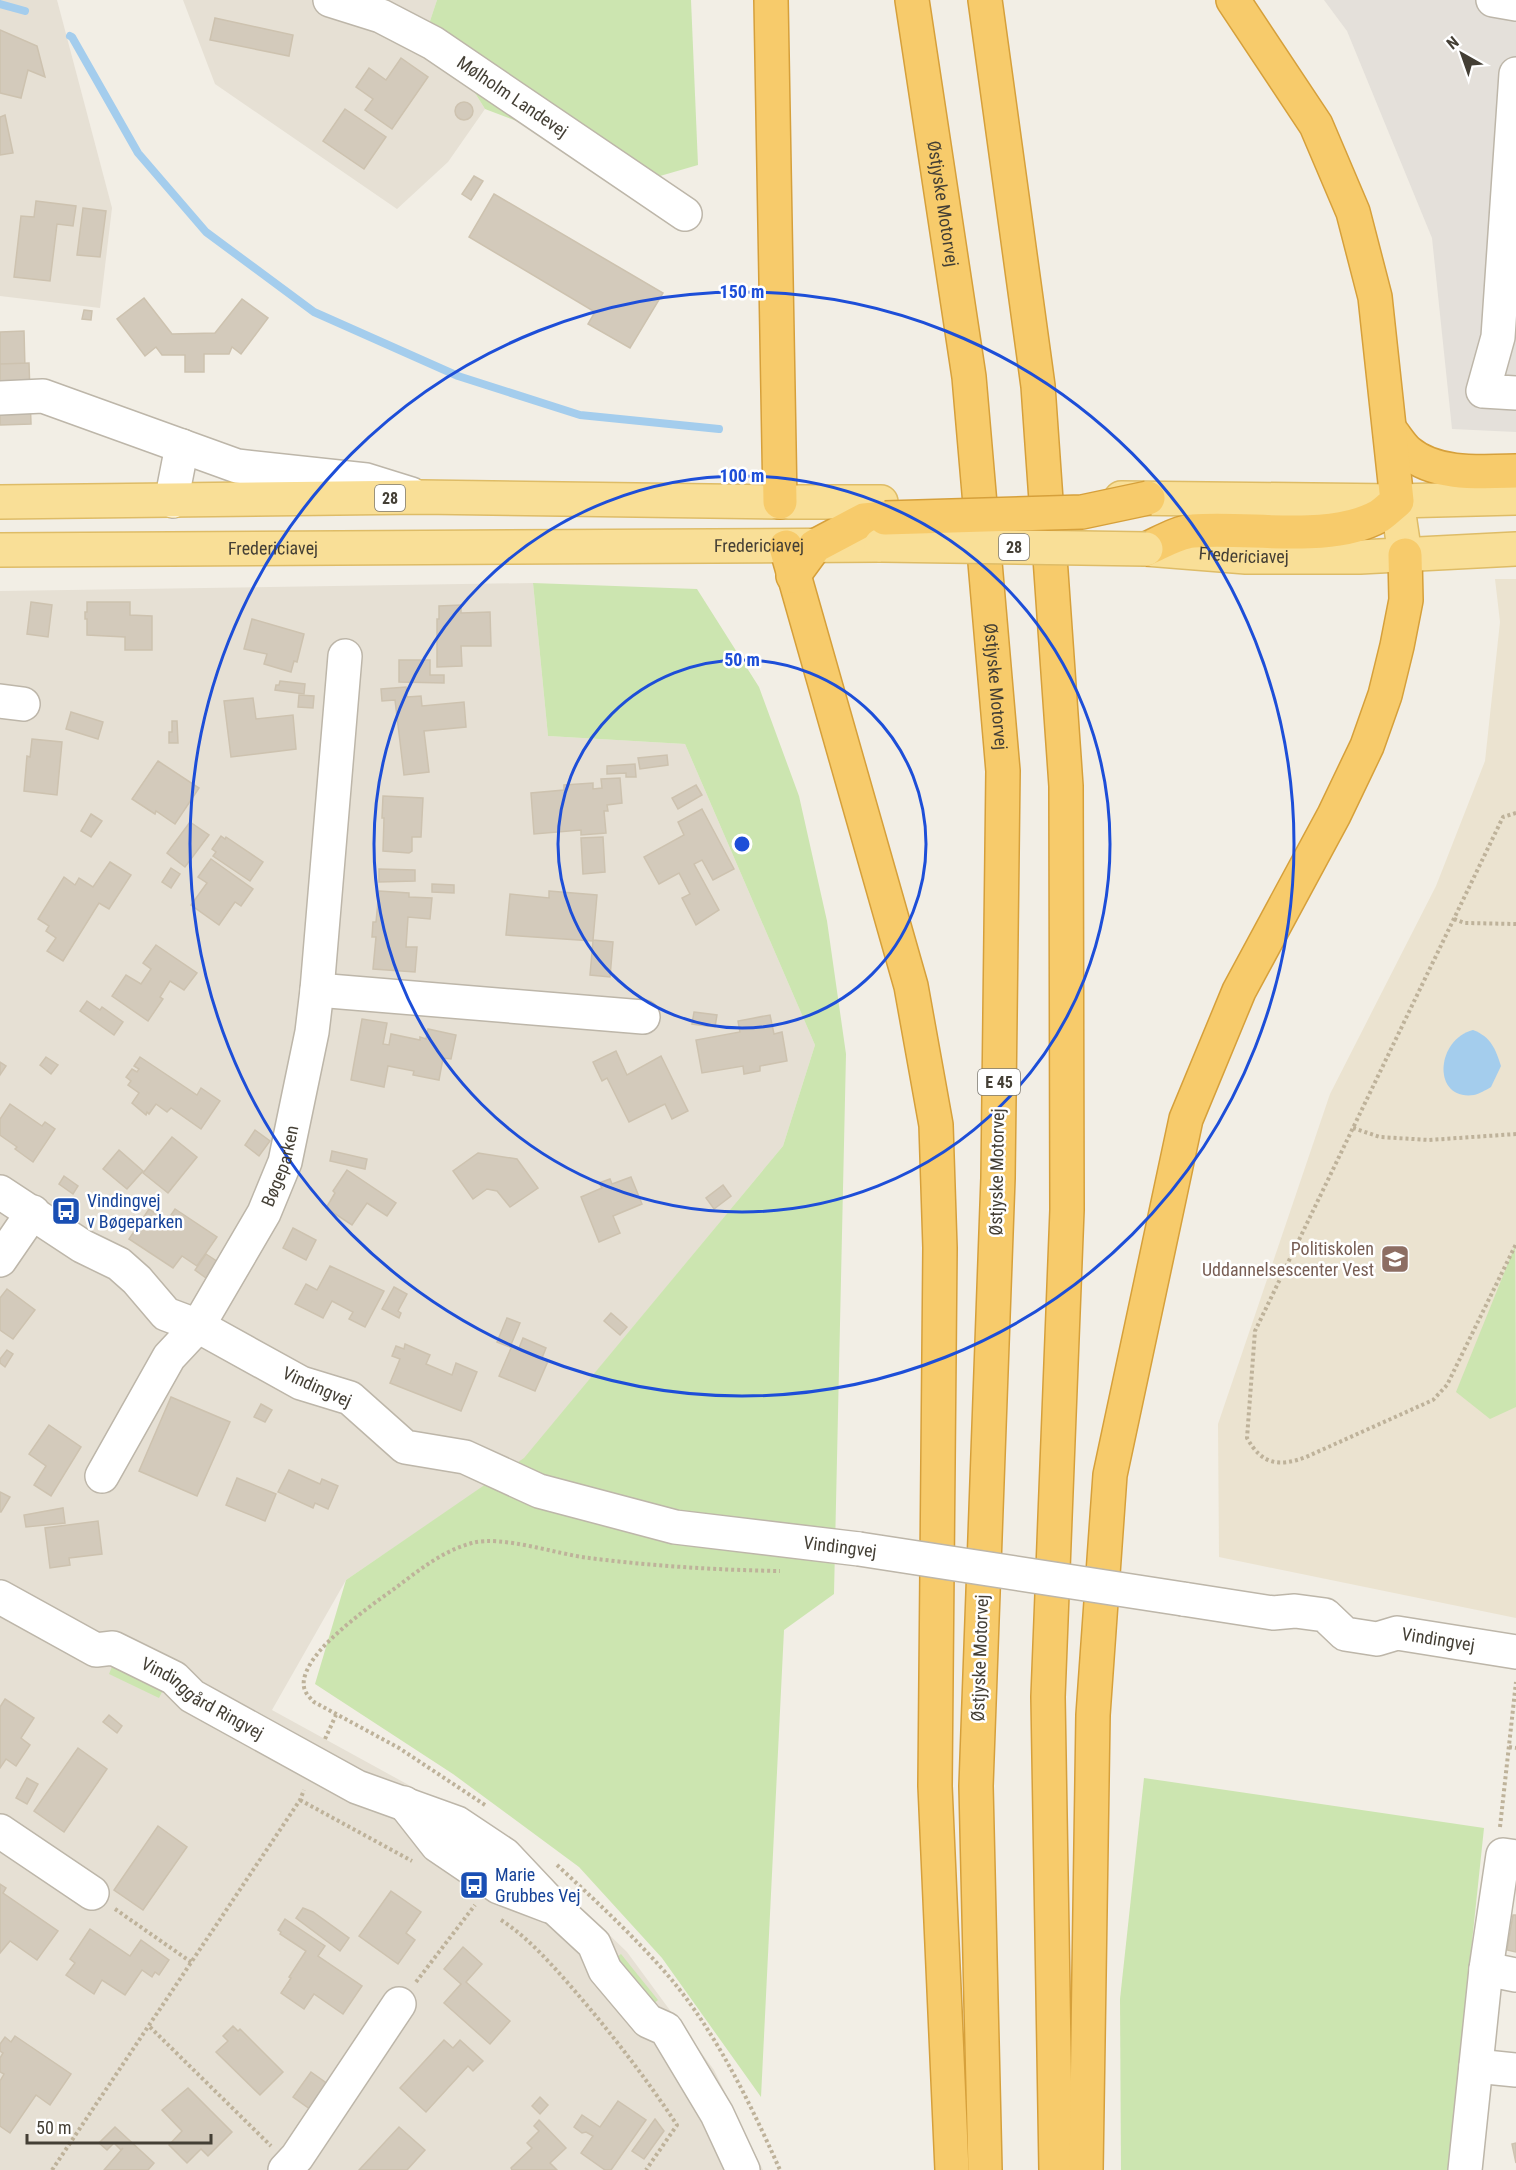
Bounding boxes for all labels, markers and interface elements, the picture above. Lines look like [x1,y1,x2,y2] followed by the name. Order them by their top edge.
[1432,24,1492,84] north arrow
[1443,32,1463,53] text: N
[453,51,572,142] street label: Mølholm Landevej
[923,139,963,268] street label: Østjyske Motorvej
[720,281,764,302] text: 150 m
[720,465,764,486] text: 100 m
[375,485,405,511] road number: 28
[714,534,804,556] street label: Fredericiavej
[999,534,1029,560] road number: 28
[228,537,318,559] street label: Fredericiavej
[1198,542,1289,567] street label: Fredericiavej
[980,622,1012,751] street label: Østjyske Motorvej
[724,649,760,670] text: 50 m
[732,834,752,854] centre of rings
[978,1069,1020,1095] road number: E 45
[985,1108,1008,1236] street label: Østjyske Motorvej
[257,1123,302,1209] street label: Bøgeparken
[87,1190,183,1232] place label: Vindingvej v Bøgeparken
[50,1195,82,1227] bus stop icon: Vindingvej v Bøgeparken
[1202,1238,1374,1280] place label: Politiskolen Uddannelsescenter Vest
[1379,1243,1411,1275] school or university icon: Politiskolen Uddannelsescenter Vest
[279,1362,355,1411] street label: Vindingvej
[802,1532,878,1561] street label: Vindingvej
[967,1594,992,1722] street label: Østjyske Motorvej
[1400,1623,1476,1655] street label: Vindingvej
[138,1653,268,1744] street label: Vindinggård Ringvej
[495,1864,581,1906] place label: Marie Grubbes Vej
[458,1869,490,1901] bus stop icon: Marie Grubbes Vej
[27,2107,212,2145] scale bar
[36,2117,71,2138] text: 50 m

